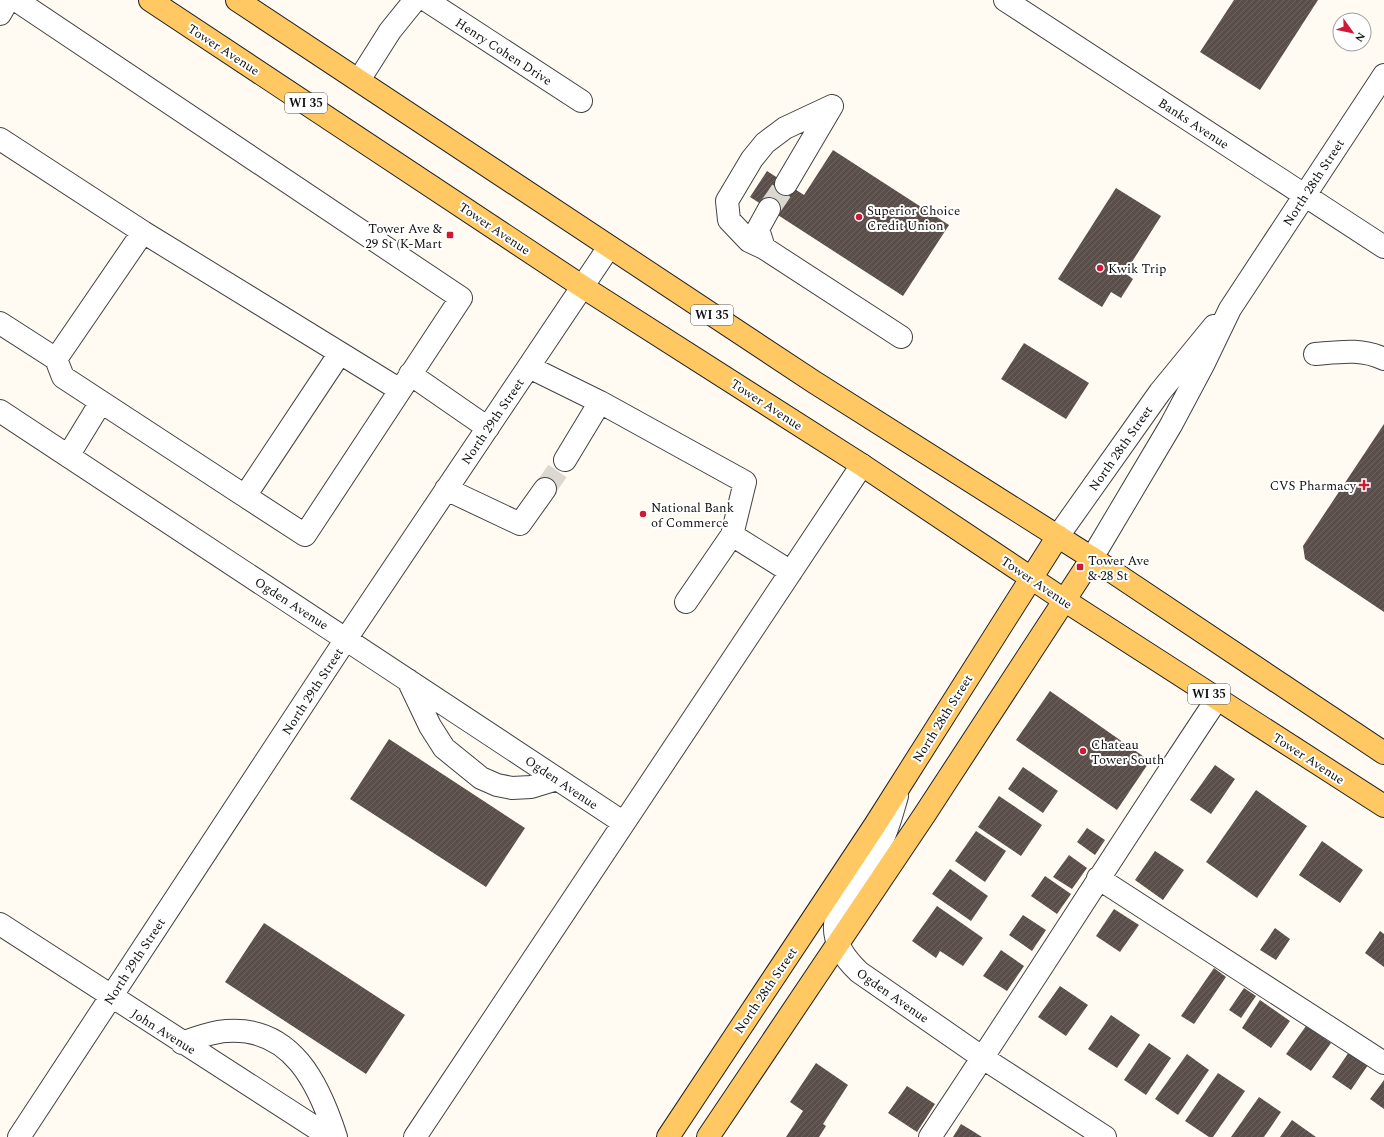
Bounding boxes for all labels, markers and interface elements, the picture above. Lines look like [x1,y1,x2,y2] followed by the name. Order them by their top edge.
[1332,12,1372,52] north arrow
[451,13,556,91] street label: Henry Cohen Drive
[183,19,264,81] street label: Tower Avenue
[1350,29,1370,46] text: N
[285,93,327,113] road number: WI 35
[1154,93,1233,154] street label: Banks Avenue
[1278,135,1350,230] street label: North 28th Street
[455,197,534,260] street label: Tower Avenue
[867,201,960,236] place label: Superior Choice Credit Union
[854,212,864,222] marker: Superior Choice Credit Union
[365,219,443,254] place label: Tower Ave & 29 St (K-Mart
[445,230,455,240] marker: Tower Ave & 29 St (K-Mart
[1108,259,1166,279] place label: Kwik Trip
[1095,263,1105,273] marker: Kwik Trip
[691,305,733,325] road number: WI 35
[456,374,529,469] street label: North 29th Street
[726,374,807,436] street label: Tower Avenue
[1084,401,1158,495] street label: North 28th Street
[1270,476,1357,496] place label: CVS Pharmacy
[1359,480,1369,490] marker: CVS Pharmacy
[651,498,734,533] place label: National Bank of Commerce
[638,509,648,519] marker: National Bank of Commerce
[997,551,1076,614] street label: Tower Avenue
[1088,551,1149,586] place label: Tower Ave & 28 St
[1075,562,1085,572] marker: Tower Ave & 28 St
[250,572,332,635] street label: Ogden Avenue
[277,644,349,739] street label: North 29th Street
[908,670,978,766] street label: North 28th Street
[1188,684,1230,704] road number: WI 35
[1268,728,1349,790] street label: Tower Avenue
[1091,735,1165,770] place label: Chateau Tower South
[1078,746,1088,756] marker: Chateau Tower South
[521,751,602,815] street label: Ogden Avenue
[99,914,171,1009] street label: North 29th Street
[729,943,802,1038] street label: North 28th Street
[852,963,933,1028] street label: Ogden Avenue
[127,1004,200,1060] street label: John Avenue

